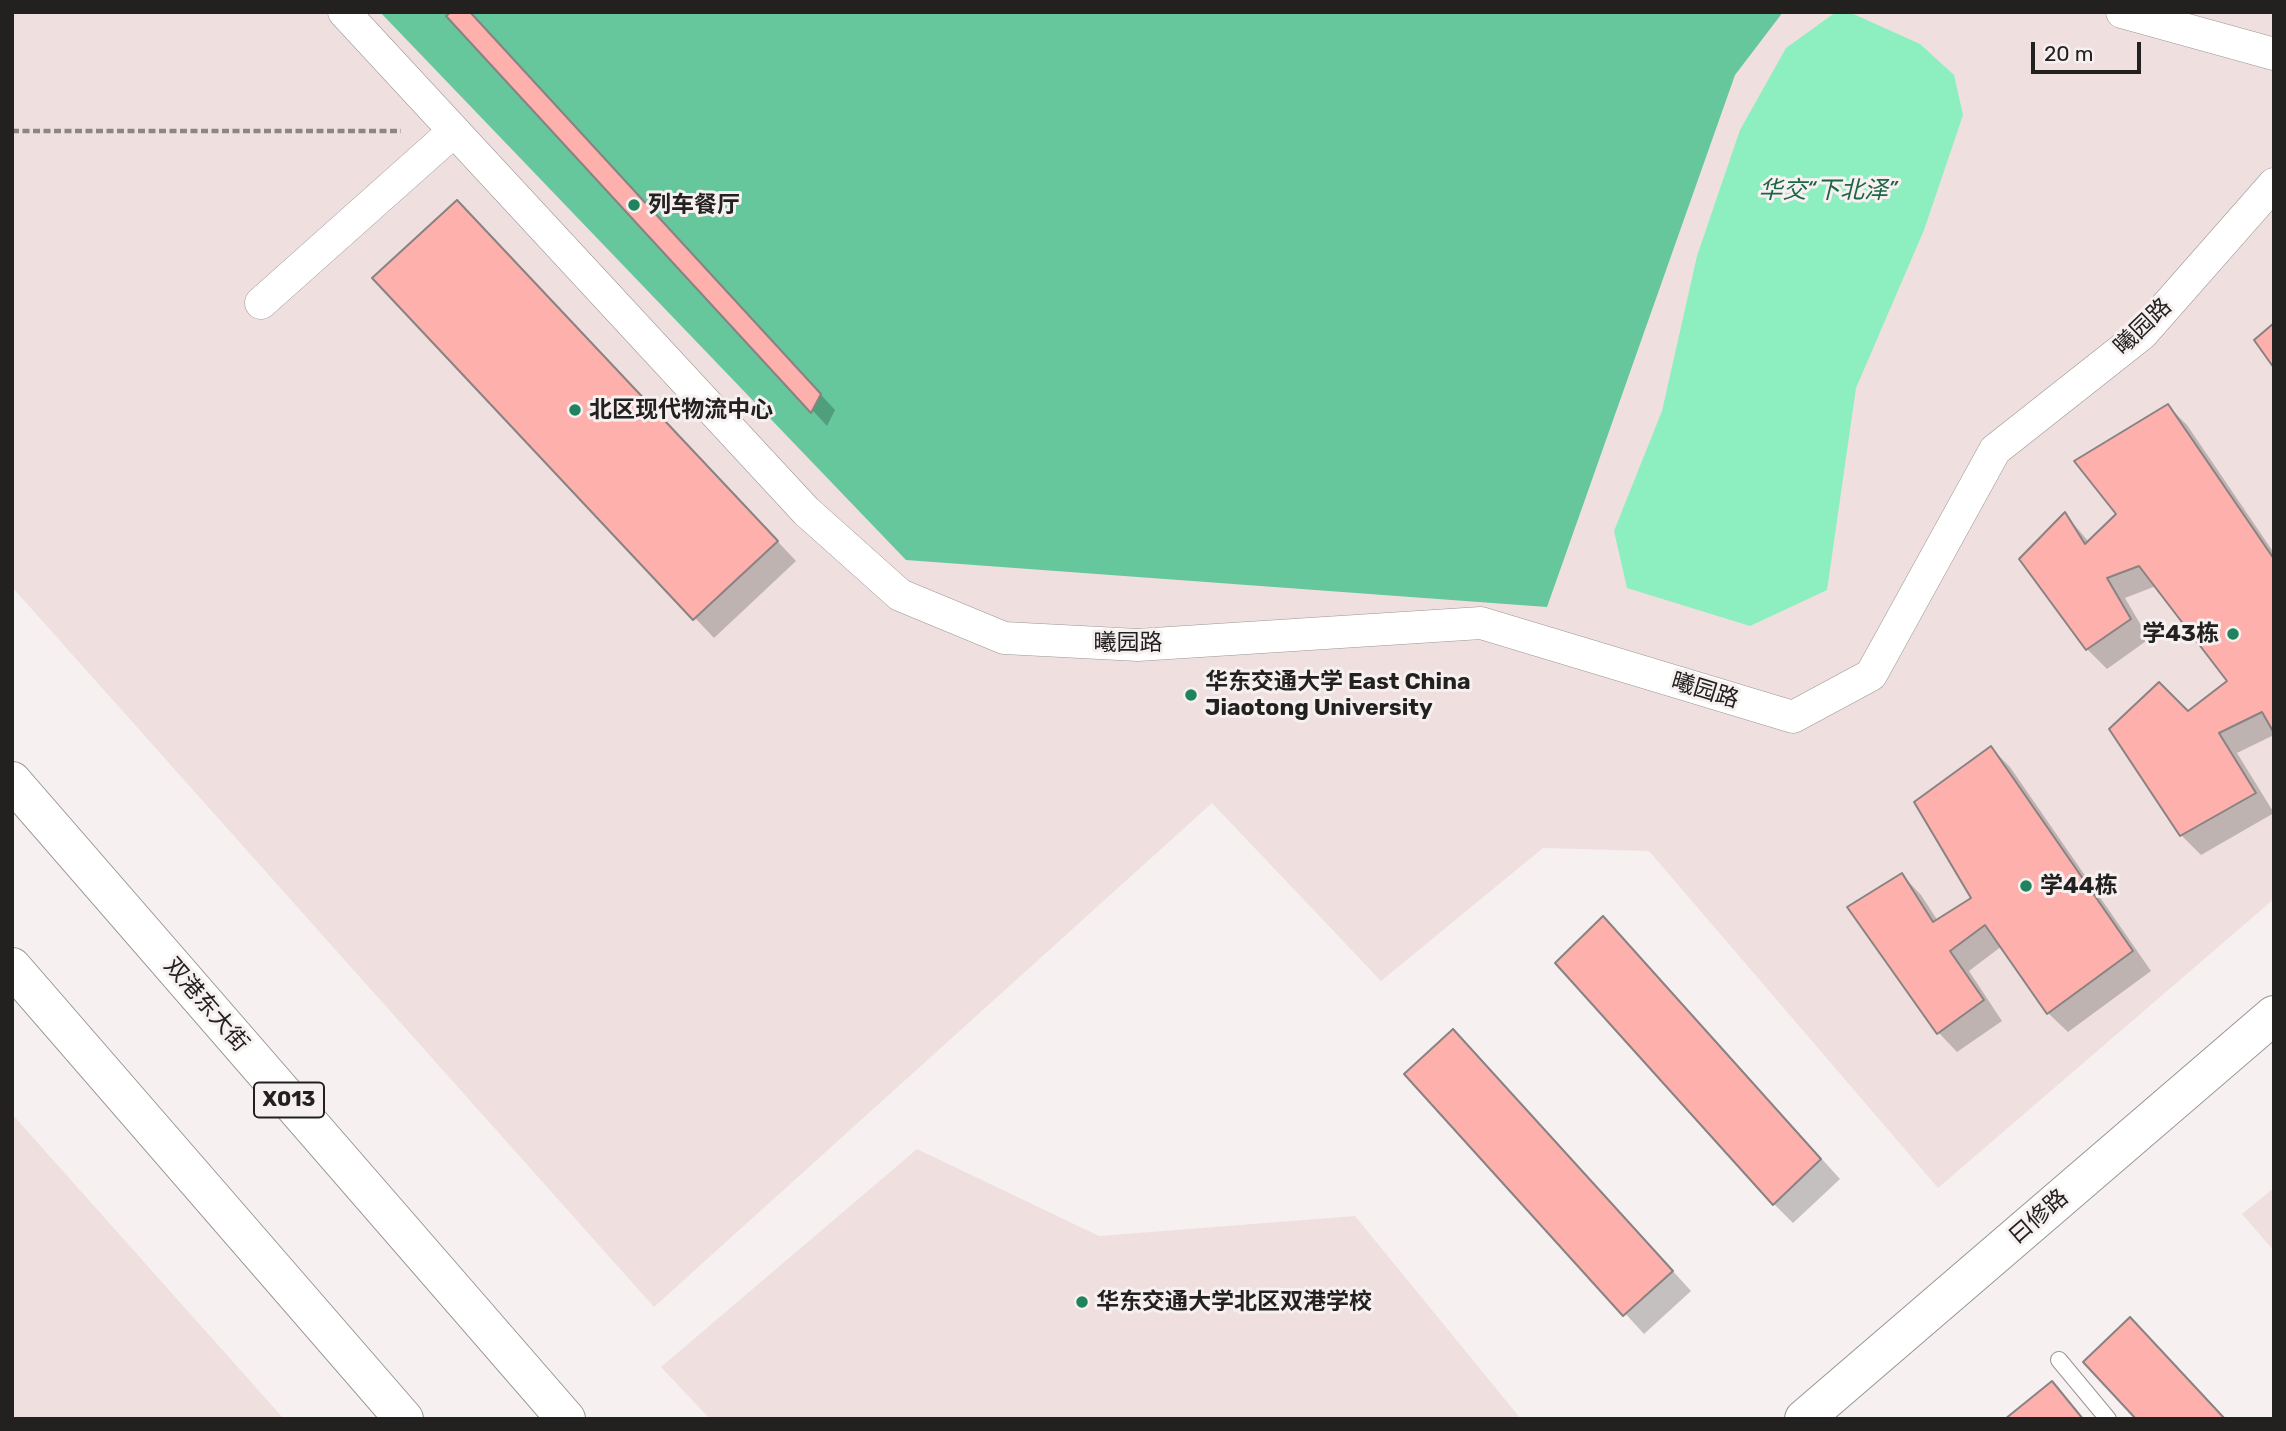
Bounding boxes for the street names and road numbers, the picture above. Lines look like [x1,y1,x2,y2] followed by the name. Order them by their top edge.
[2109,293,2177,361] street label: 曦园路
[1094,629,1162,657] street label: 曦园路
[1668,668,1742,714] street label: 曦园路
[158,953,254,1057] street label: 双港东大街
[254,1082,324,1118] road number: X013
[2004,1184,2074,1250] street label: 曰修路

